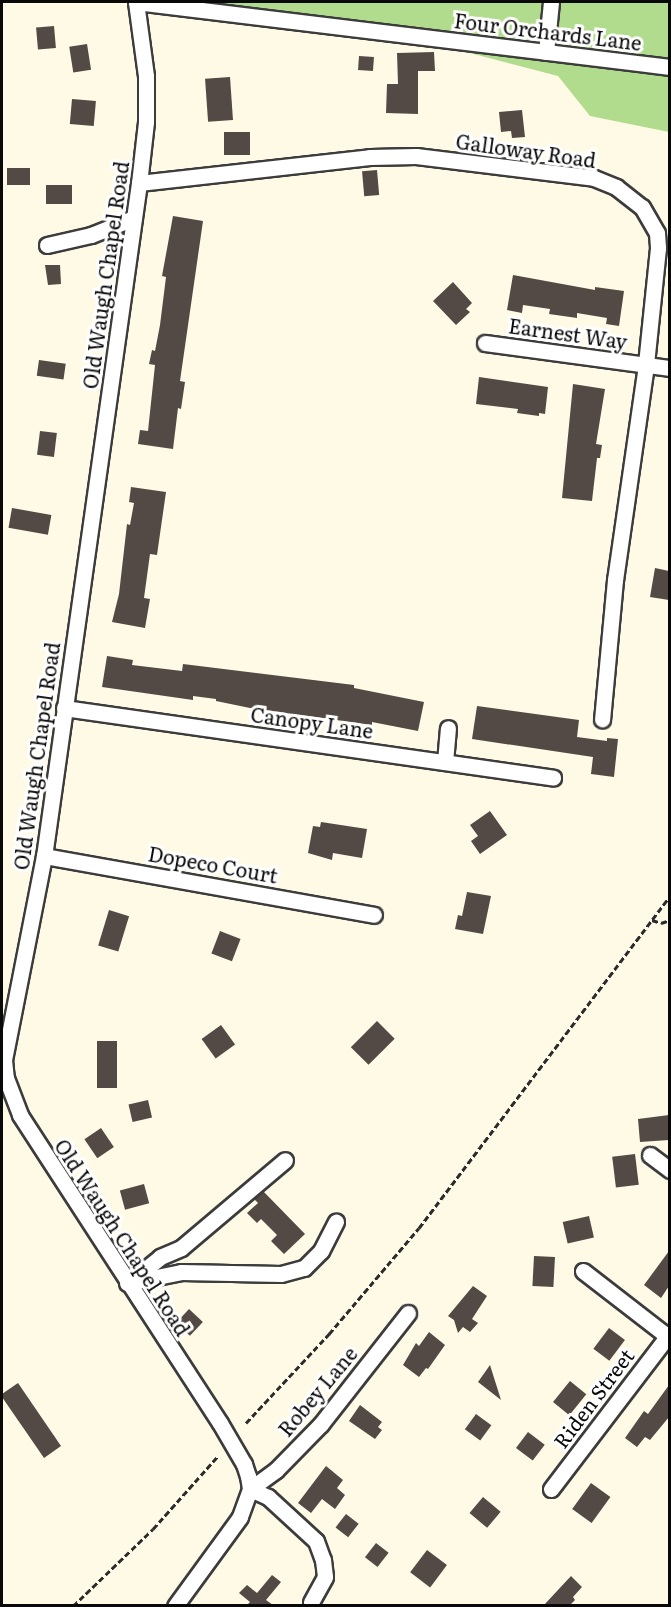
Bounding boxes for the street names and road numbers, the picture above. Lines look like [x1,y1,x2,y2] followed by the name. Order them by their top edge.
[453,8,643,54] street label: Four Orchards Lane
[454,128,598,172] street label: Galloway Road
[77,160,133,390] street label: Old Waugh Chapel Road
[507,313,629,353] street label: Earnest Way
[8,641,64,871] street label: Old Waugh Chapel Road
[249,702,375,742] street label: Canopy Lane
[146,841,280,887] street label: Dopeco Court
[50,1134,196,1340] street label: Old Waugh Chapel Road
[273,1341,361,1441] street label: Robey Lane
[548,1344,638,1452] street label: Riden Street

